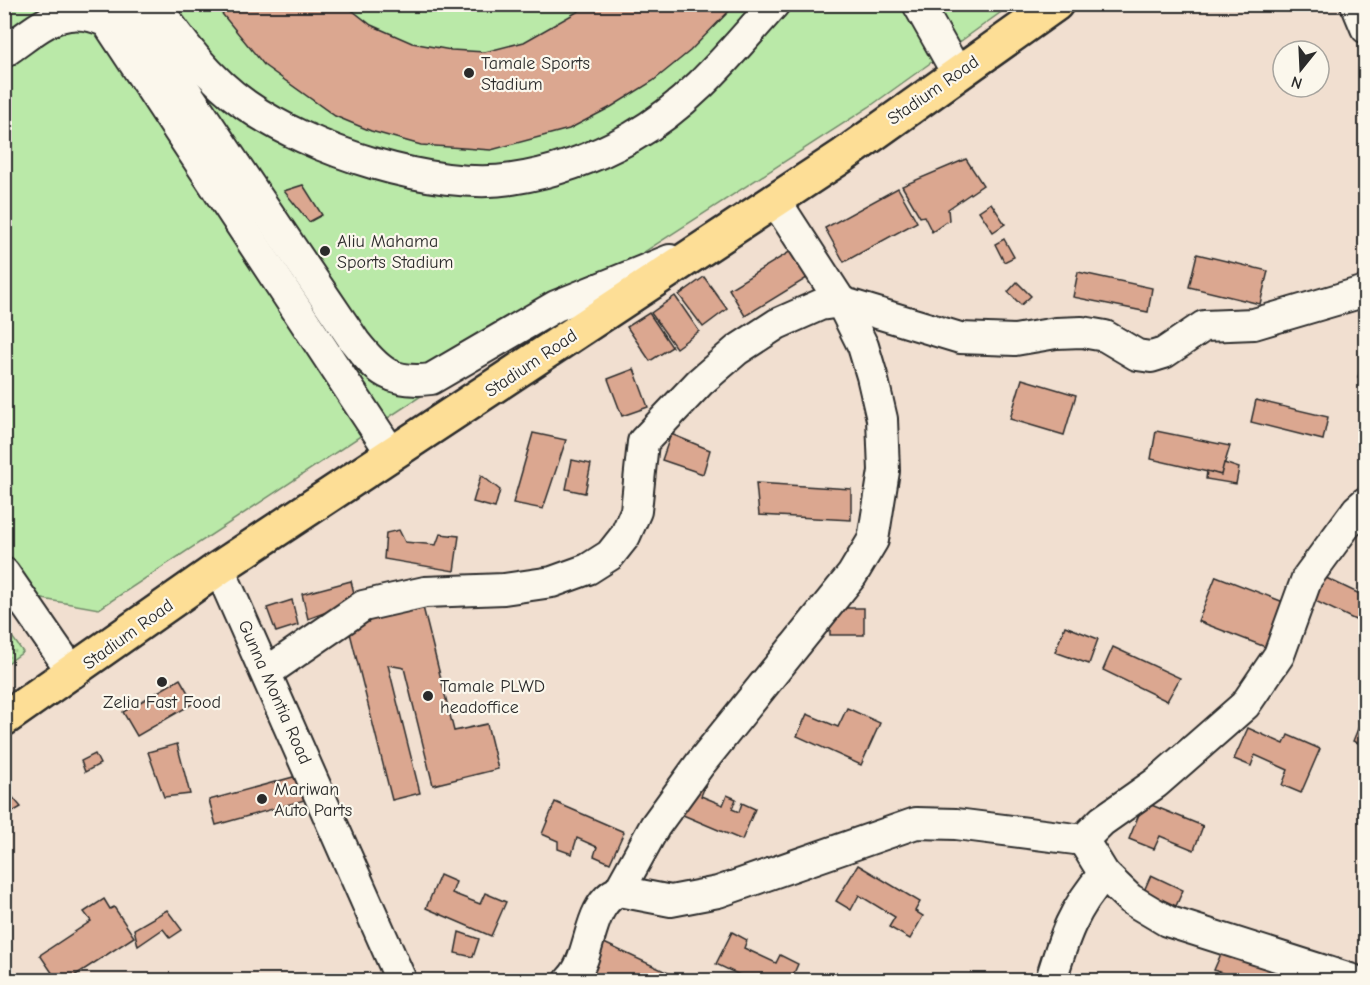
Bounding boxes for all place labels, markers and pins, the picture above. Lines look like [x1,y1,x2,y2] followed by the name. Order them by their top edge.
[481,53,590,95] place label: Tamale Sports Stadium
[462,66,476,80] marker: Tamale Sports Stadium
[337,231,453,273] place label: Aliu Mahama Sports Stadium
[318,244,332,258] marker: Aliu Mahama Sports Stadium
[155,675,169,689] marker: Zelia Fast Food
[440,676,545,718] place label: Tamale PLWD headoffice
[421,689,435,703] marker: Tamale PLWD headoffice
[103,692,221,713] place label: Zelia Fast Food
[274,779,352,821] place label: Mariwan Auto Parts
[255,792,269,806] marker: Mariwan Auto Parts

